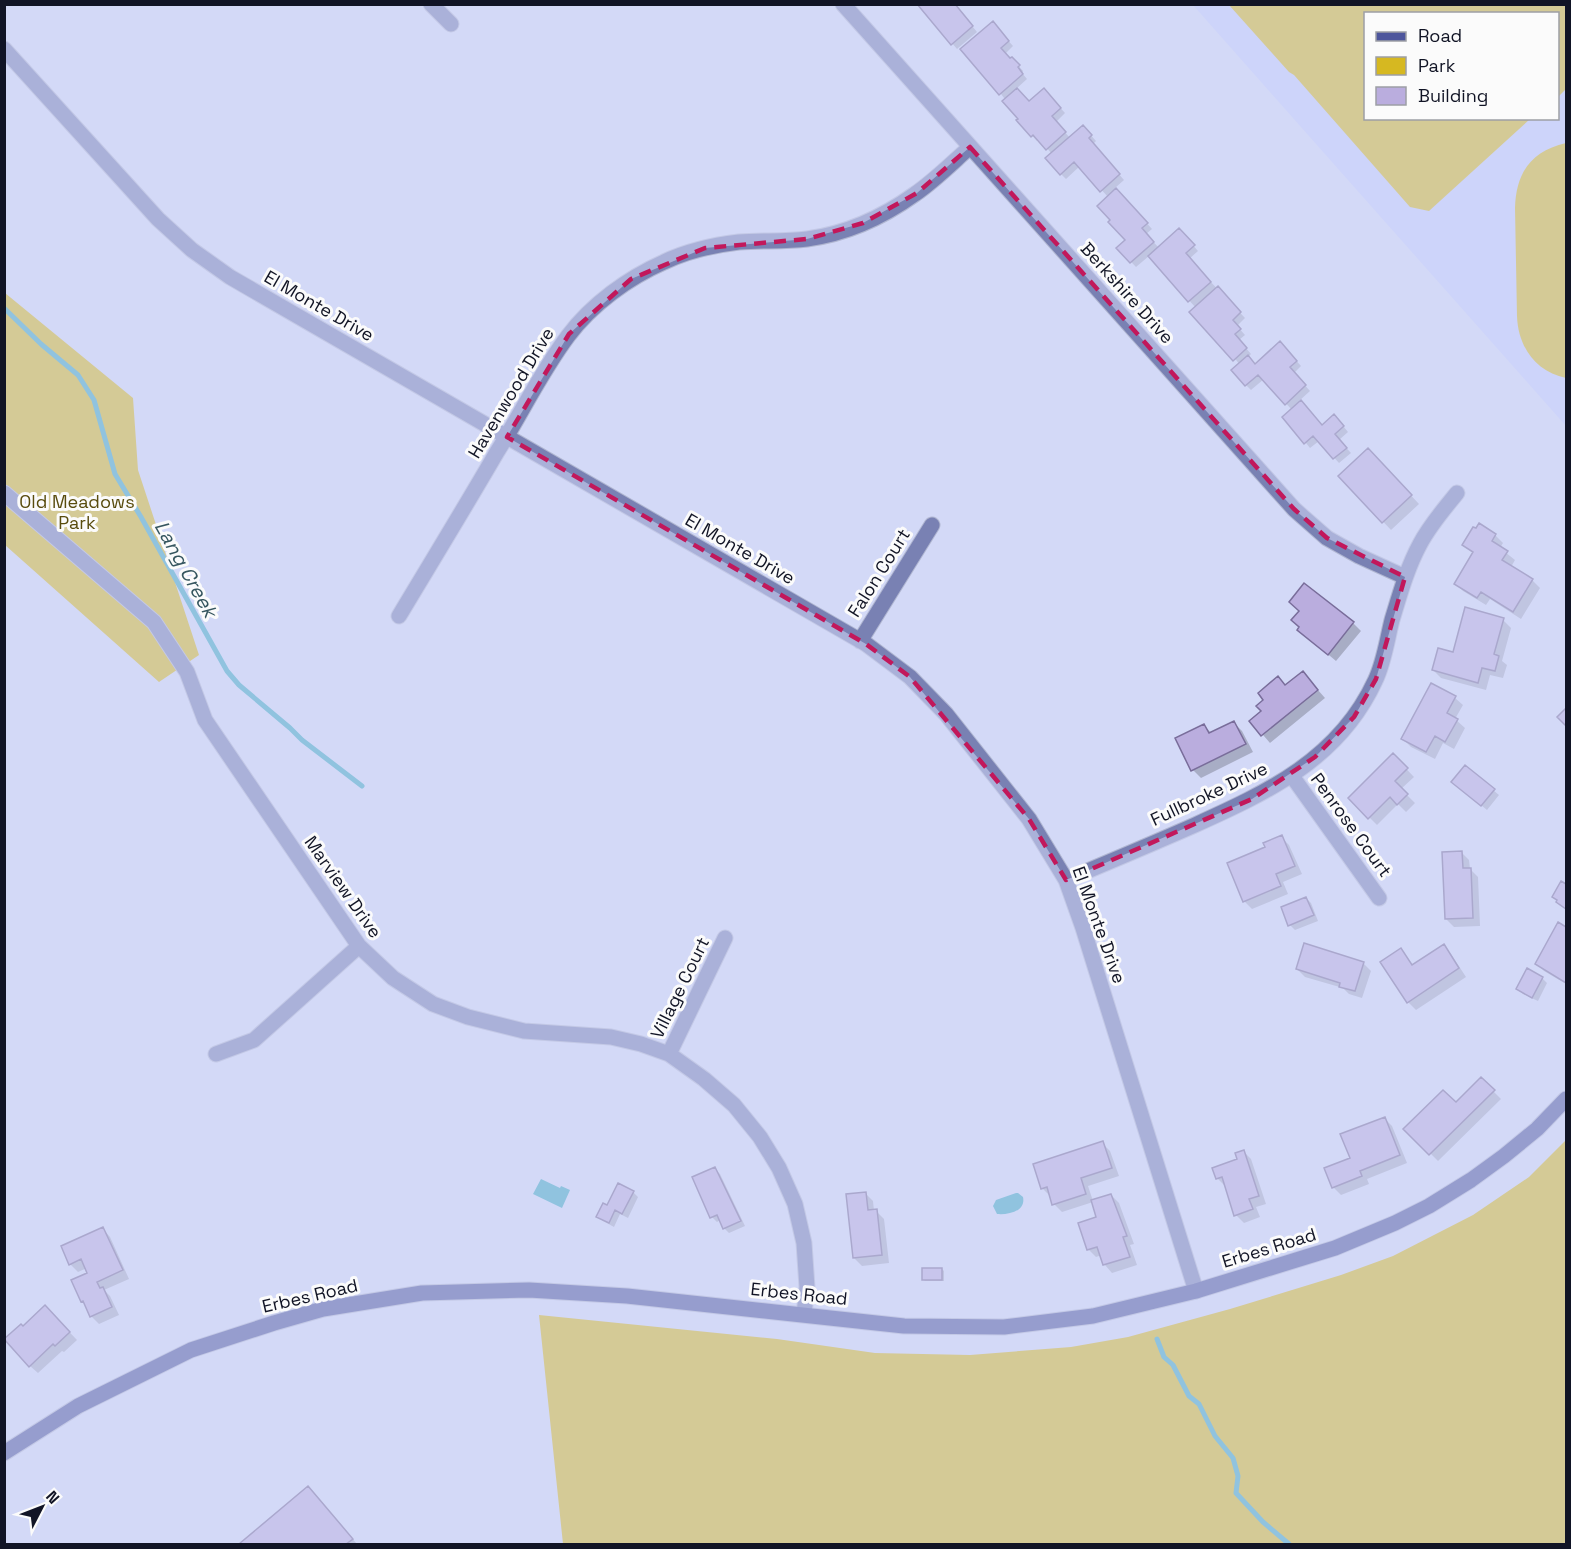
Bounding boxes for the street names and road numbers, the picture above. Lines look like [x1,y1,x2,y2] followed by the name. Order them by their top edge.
[1076,237,1179,348] street label: Berkshire Drive
[260,265,378,346] street label: El Monte Drive
[462,323,559,462] street label: Havenwood Drive
[681,508,799,589] street label: El Monte Drive
[842,524,915,621] street label: Falon Court
[1147,756,1271,831] street label: Fullbroke Drive
[1306,768,1397,881] street label: Penrose Court
[300,831,387,942] street label: Marview Drive
[1068,863,1131,987] street label: El Monte Drive
[645,933,714,1042] street label: Village Court
[1219,1222,1319,1273] street label: Erbes Road
[260,1273,360,1318] street label: Erbes Road
[749,1277,849,1310] street label: Erbes Road

